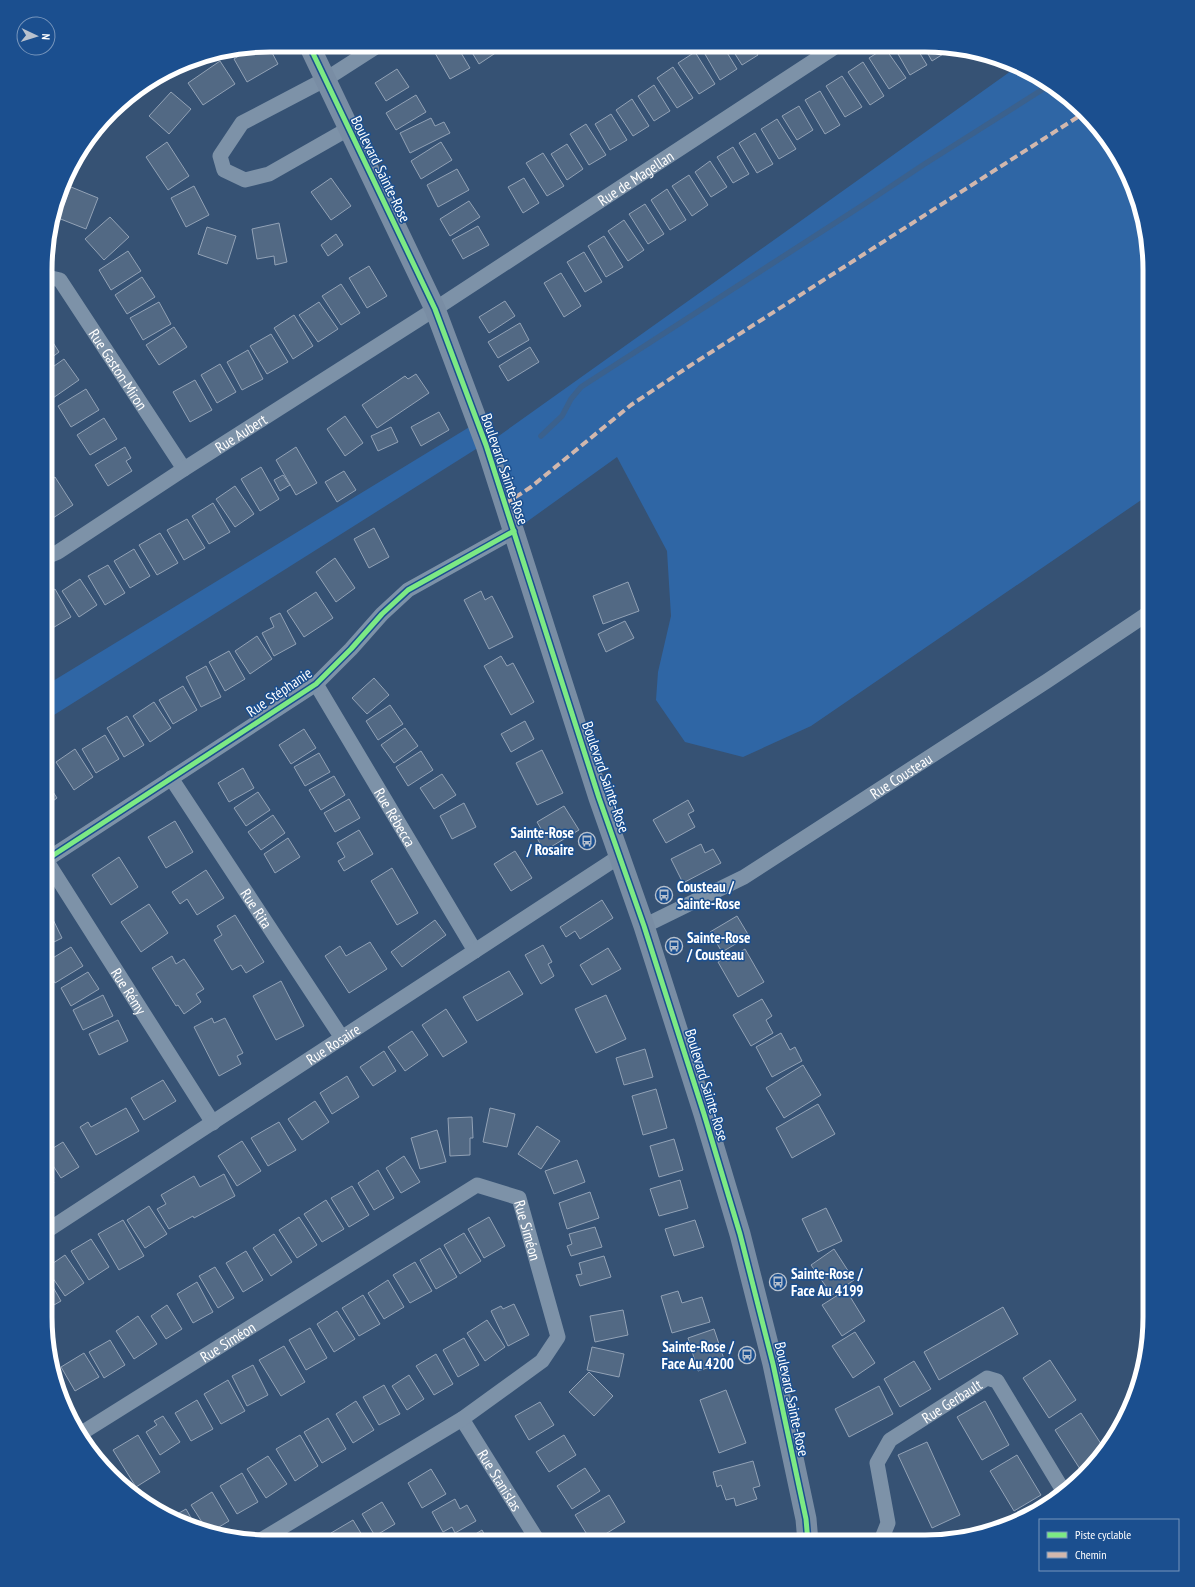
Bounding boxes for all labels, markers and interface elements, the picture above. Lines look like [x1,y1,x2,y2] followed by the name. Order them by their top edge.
[16,16,56,56] north arrow
[39,33,53,40] text: N
[347,113,415,225] street label: Boulevard Sainte-Rose
[594,146,677,210] street label: Rue de Magellan
[85,325,152,413] street label: Rue Gaston-Miron
[211,409,270,456] street label: Rue Aubert
[477,411,533,527] street label: Boulevard Sainte-Rose
[243,663,315,721] street label: Rue Stéphanie
[578,719,634,835] street label: Boulevard Sainte-Rose
[866,749,935,803] street label: Rue Cousteau
[371,784,420,850] street label: Rue Rébecca
[511,823,574,859] place label: Sainte-Rose / Rosaire
[577,831,597,851] bus stop icon: Sainte-Rose / Rosaire
[677,877,740,913] place label: Cousteau / Sainte-Rose
[237,885,277,932] street label: Rue Rita
[654,885,674,905] bus stop icon: Cousteau / Sainte-Rose
[686,928,750,964] place label: Sainte-Rose / Cousteau
[664,936,684,956] bus stop icon: Sainte-Rose / Cousteau
[107,964,151,1018] street label: Rue Rémy
[302,1019,364,1068] street label: Rue Rosaire
[681,1027,733,1143] street label: Boulevard Sainte-Rose
[511,1198,546,1262] street label: Rue Siméon
[791,1264,864,1300] place label: Sainte-Rose / Face Au 4199
[768,1272,788,1292] bus stop icon: Sainte-Rose / Face Au 4199
[196,1317,259,1366] street label: Rue Siméon
[662,1337,735,1373] place label: Sainte-Rose / Face Au 4200
[771,1340,813,1458] street label: Boulevard Sainte-Rose
[737,1345,757,1365] bus stop icon: Sainte-Rose / Face Au 4200
[918,1374,985,1427] street label: Rue Gerbault
[474,1446,526,1515] street label: Rue Stanislas
[1039,1519,1179,1571] legend
[1075,1527,1131,1542] text: Piste cyclable
[1075,1547,1106,1562] text: Chemin

